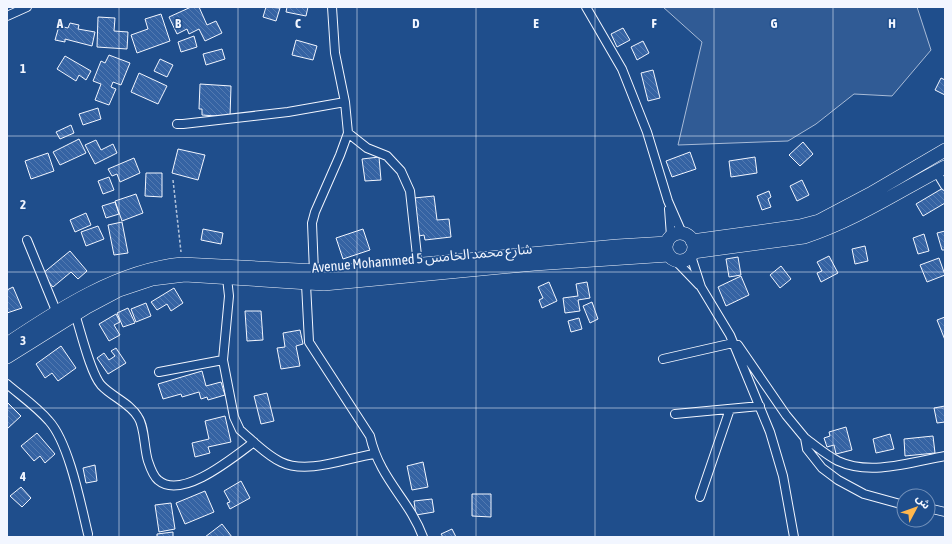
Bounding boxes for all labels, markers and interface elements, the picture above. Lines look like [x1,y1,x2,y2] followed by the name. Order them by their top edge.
[56,16,64,31] text: A
[175,16,182,31] text: B
[295,16,301,31] text: C
[412,16,420,31] text: D
[533,16,539,31] text: E
[651,16,657,31] text: F
[771,16,778,31] text: G
[888,16,896,31] text: H
[20,61,26,76] text: 1
[20,197,26,212] text: 2
[311,240,533,279] street label: Avenue Mohammed 5 شارع محمد الخامس
[20,333,26,348] text: 3
[19,469,26,484] text: 4
[896,488,936,528] north arrow
[913,492,933,512] text: ش

